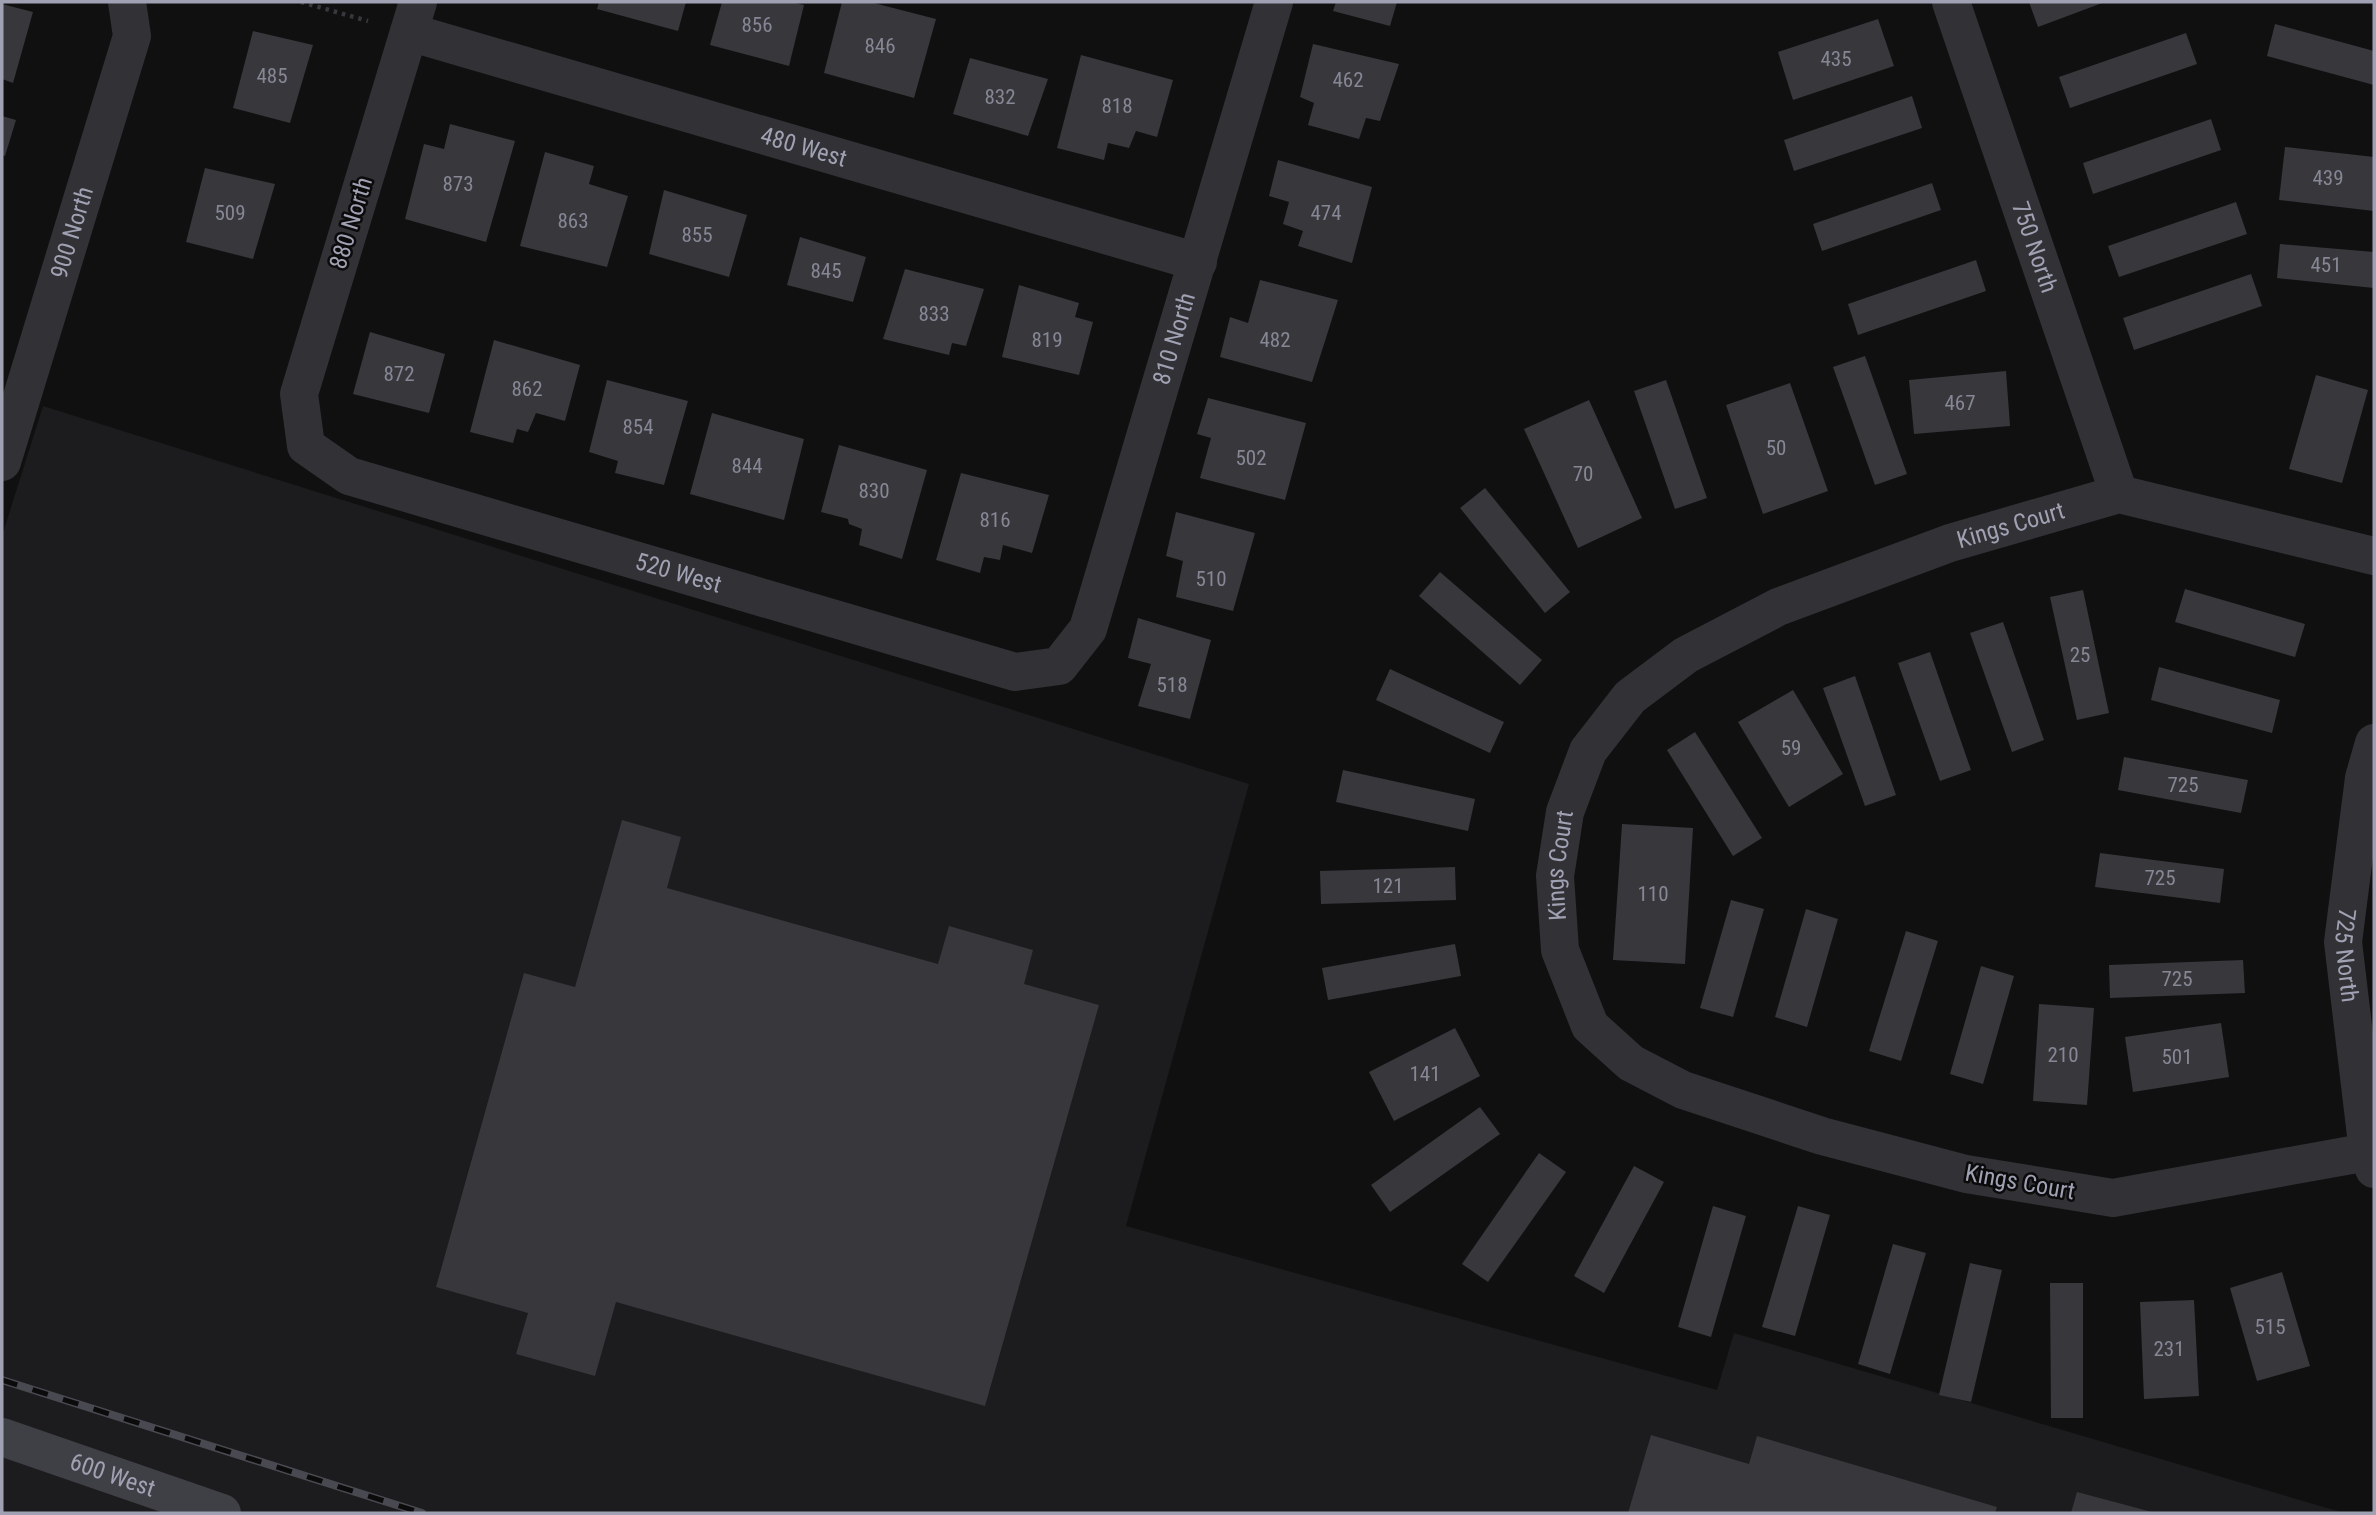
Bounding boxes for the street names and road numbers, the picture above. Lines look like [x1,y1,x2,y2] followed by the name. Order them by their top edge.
[757,121,850,173] street label: 480 West
[324,174,378,272] street label: 880 North
[45,183,99,282] street label: 900 North
[2006,198,2063,296] street label: 750 North
[1147,289,1201,388] street label: 810 North
[1954,497,2068,554] street label: Kings Court
[632,547,725,599] street label: 520 West
[1541,808,1579,921] street label: Kings Court
[2329,906,2364,1004] street label: 725 North
[1963,1159,2077,1205] street label: Kings Court
[66,1448,159,1503] street label: 600 West

